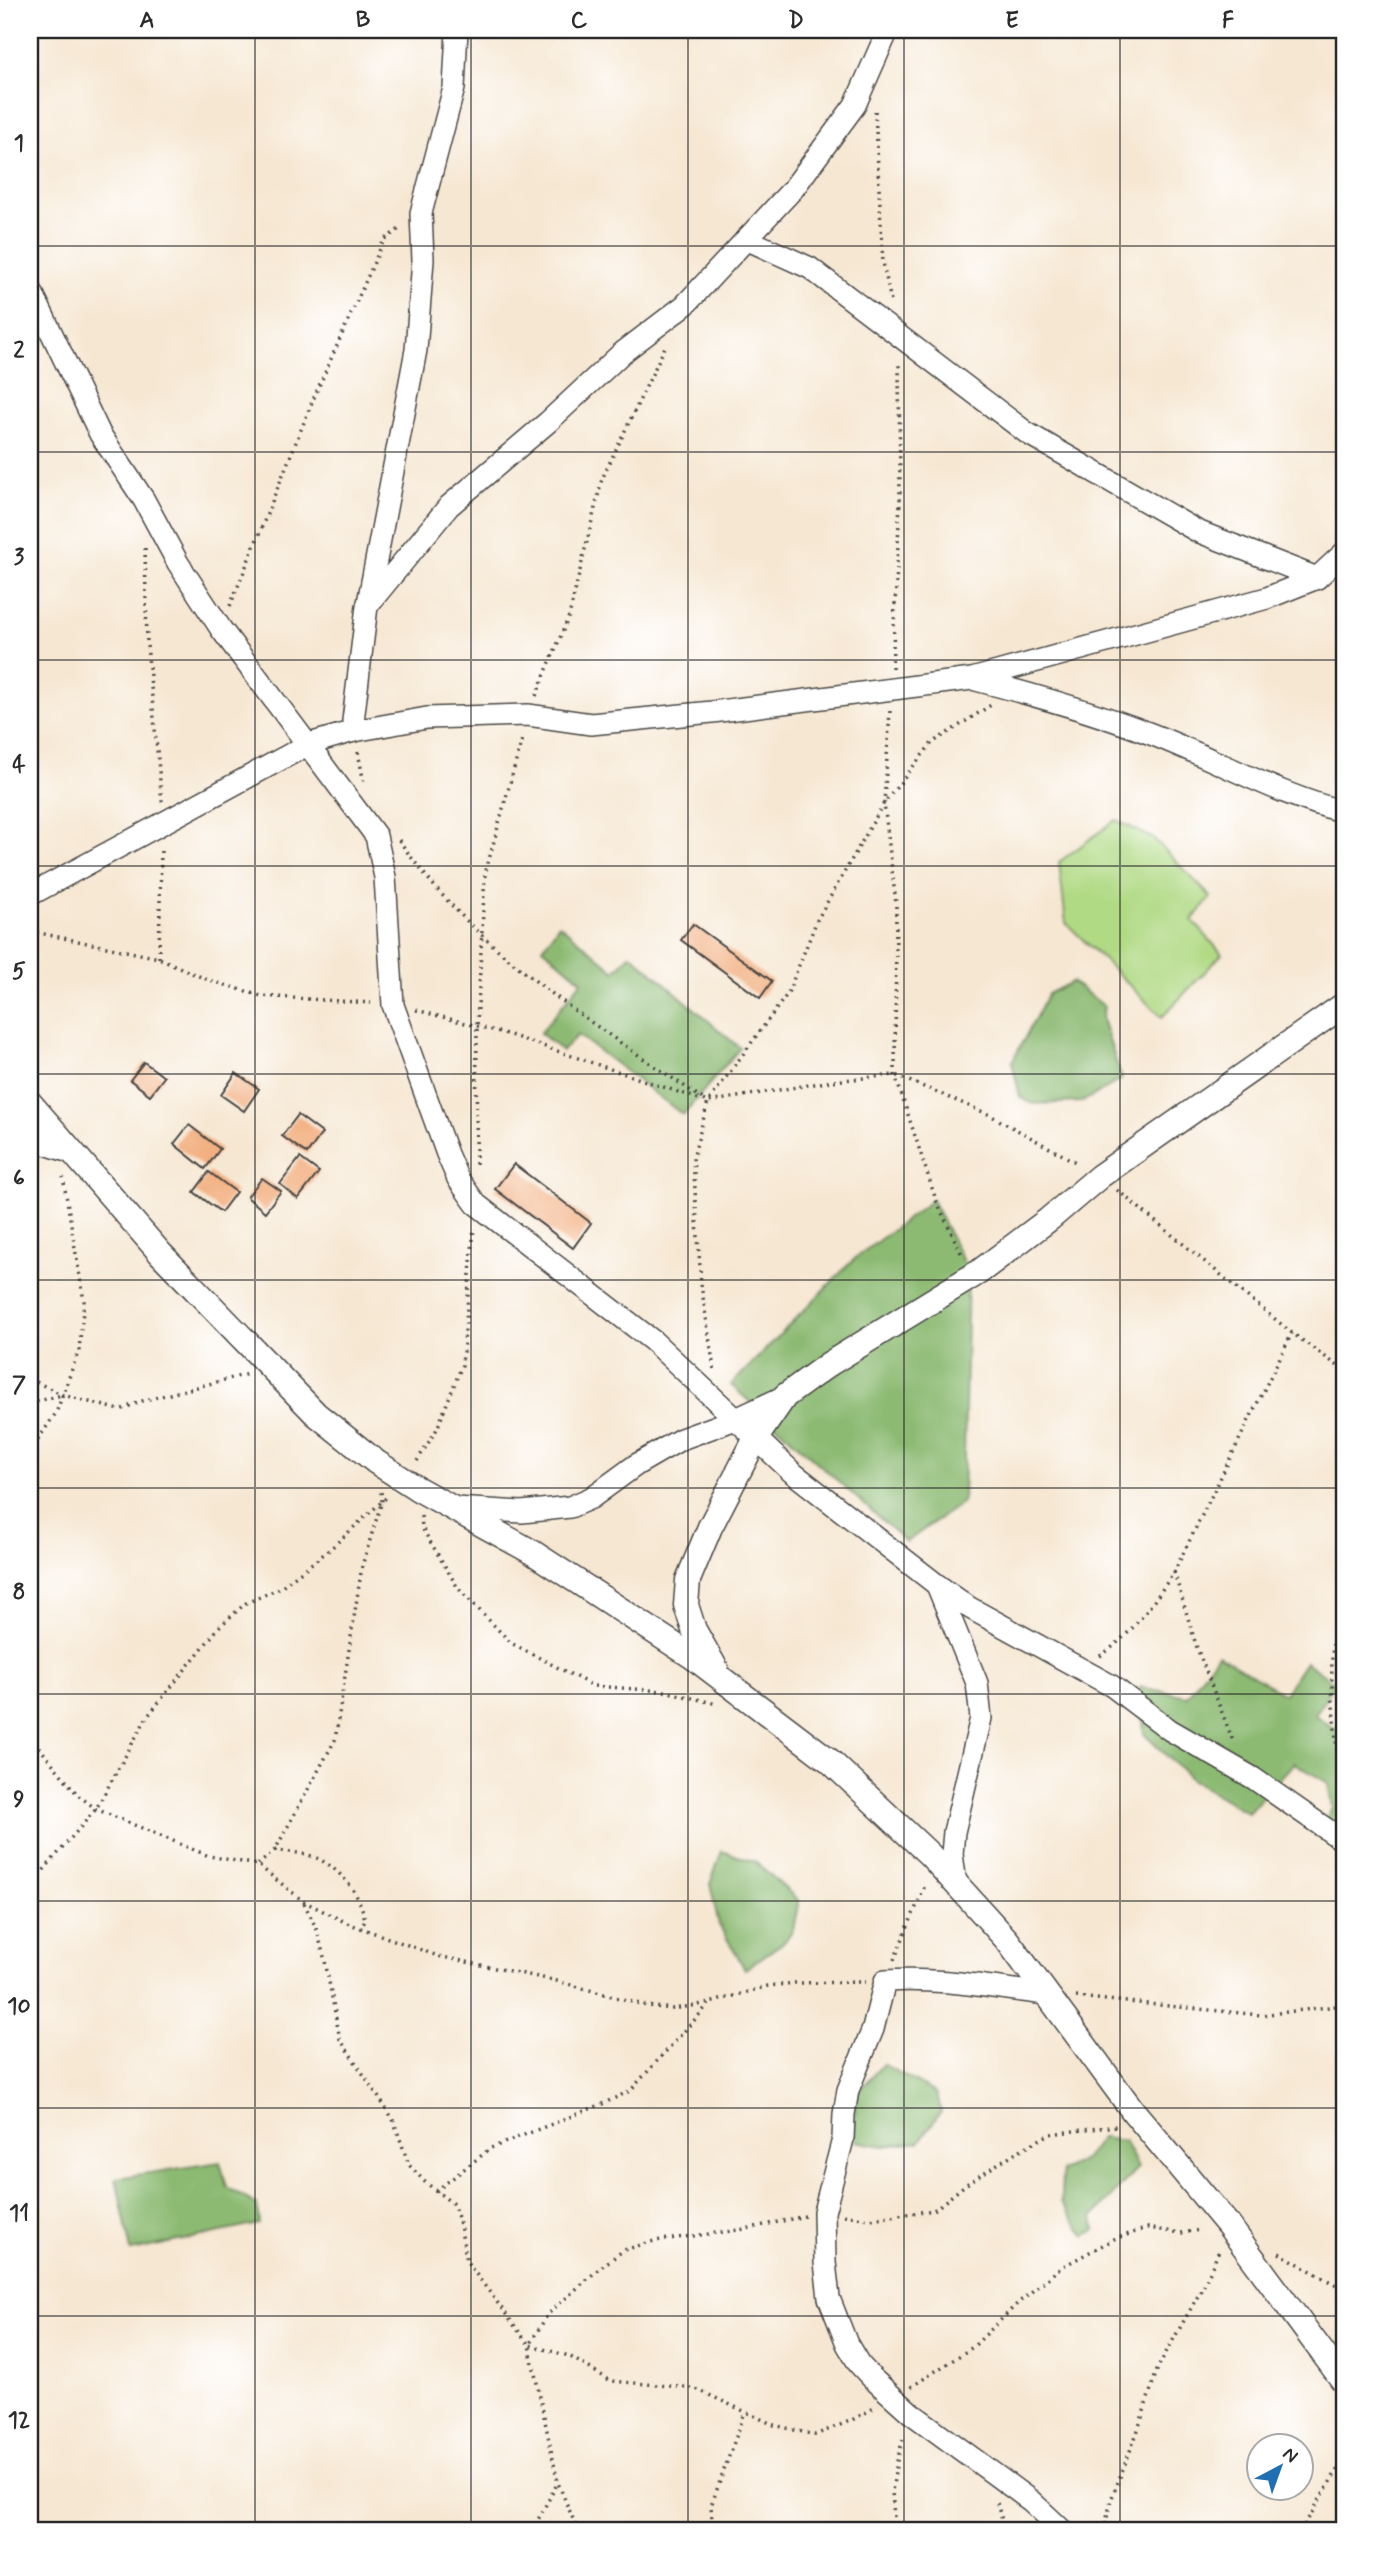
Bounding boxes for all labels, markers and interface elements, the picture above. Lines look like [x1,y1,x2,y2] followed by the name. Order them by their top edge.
[139,6,155,36] text: A
[356,6,371,36] text: B
[571,6,588,36] text: C
[788,6,804,36] text: D
[1005,6,1019,36] text: E
[1222,6,1234,36] text: F
[14,129,24,159] text: 1
[13,336,25,366] text: 2
[14,543,25,573] text: 3
[12,750,26,780] text: 4
[12,957,26,987] text: 5
[13,1164,25,1194] text: 6
[12,1371,26,1401] text: 7
[13,1578,25,1608] text: 8
[13,1785,25,1815] text: 9
[7,1992,31,2022] text: 10
[9,2199,29,2229] text: 11
[8,2406,30,2436] text: 12
[1246,2432,1316,2502] north arrow
[1277,2442,1303,2469] text: N

